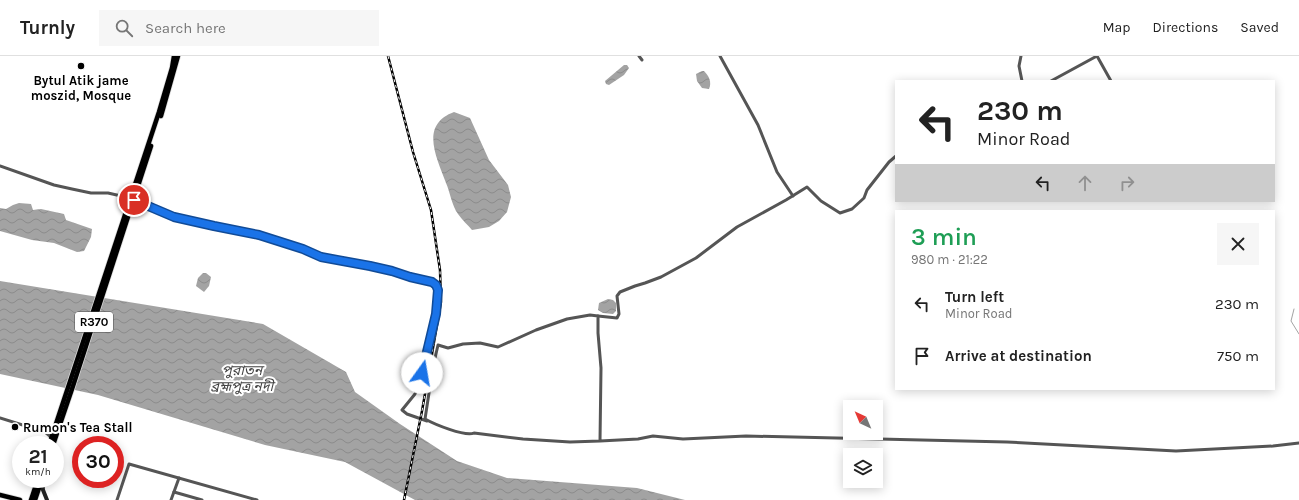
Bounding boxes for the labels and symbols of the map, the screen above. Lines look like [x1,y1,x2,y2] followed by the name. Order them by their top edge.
[76,61,86,71] marker: Bytul Atik jame moszid, Mosque
[31,73,131,104] place label: Bytul Atik jame moszid, Mosque
[117,183,151,217] pin
[75,312,113,332] road number: R370
[401,352,443,394] position arrow
[211,362,277,395] water label: পুরাতন ব্রহ্মপুত্র নদী
[843,400,883,440] north arrow
[23,420,132,435] place label: Rumon's Tea Stall
[10,422,20,432] marker: Rumon's Tea Stall
[72,436,124,488] speed limit sign: 30

